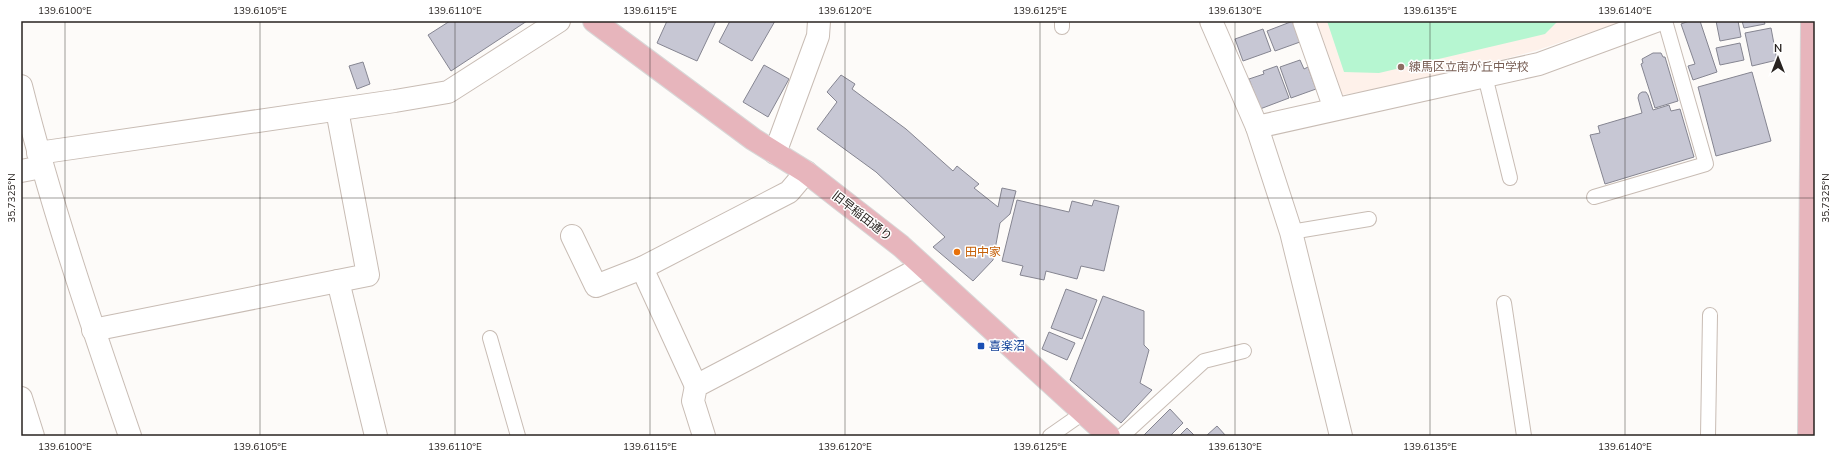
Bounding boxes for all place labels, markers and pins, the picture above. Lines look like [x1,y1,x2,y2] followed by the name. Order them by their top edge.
[1409,59,1529,75] place label: 練馬区立南が丘中学校
[1396,62,1406,72] marker: 練馬区立南が丘中学校
[965,244,1001,260] place label: 田中家
[952,247,962,257] marker: 田中家
[989,338,1025,354] place label: 喜楽沼
[976,341,986,351] marker: 喜楽沼

